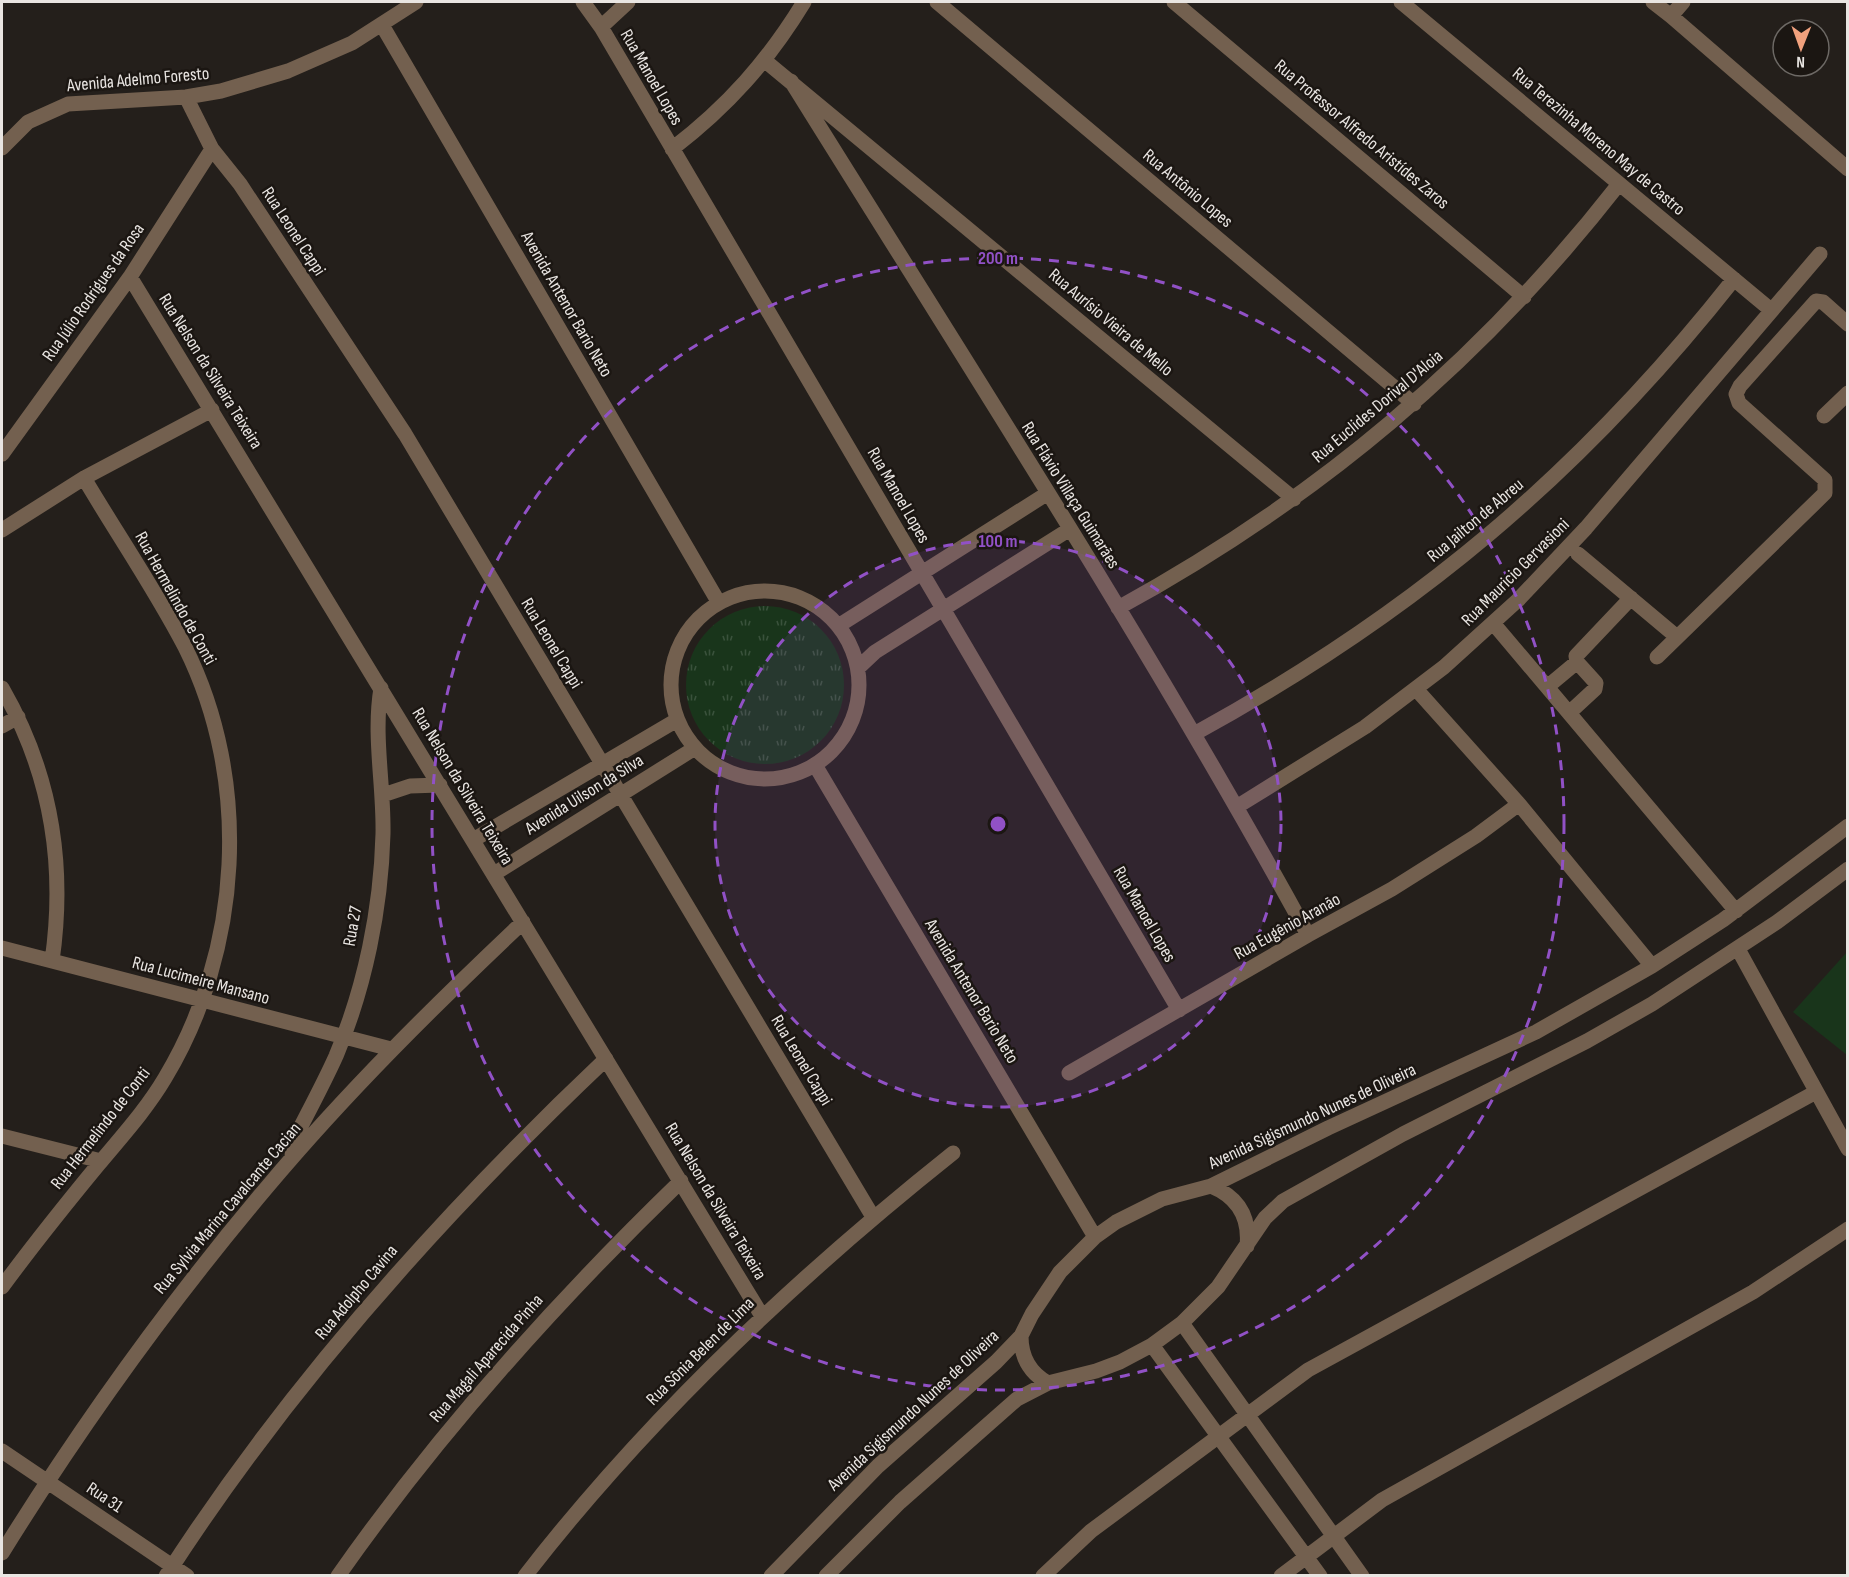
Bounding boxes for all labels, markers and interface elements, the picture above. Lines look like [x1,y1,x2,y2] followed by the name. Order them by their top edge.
[1771,18,1831,78] north arrow
[616,26,687,129] street label: Rua Manoel Lopes
[1796,52,1805,71] text: N
[1270,55,1453,214] street label: Rua Professor Alfredo Aristídes Zaros
[65,63,210,96] street label: Avenida Adelmo Foresto
[1508,63,1689,220] street label: Rua Terezinha Moreno May de Castro
[1138,145,1237,232] street label: Rua Antônio Lopes
[257,183,330,280] street label: Rua Leonel Cappi
[38,219,149,365] street label: Rua Júlio Rodrigues da Rosa
[516,227,617,381] street label: Avenida Antenor Bario Neto
[978,248,1018,269] text: 200 m
[1044,264,1177,381] street label: Rua Aurísio Vieira de Mello
[154,290,267,453] street label: Rua Nelson da Silveira Teixeira
[1308,345,1447,467] street label: Rua Euclides Dorival D'Aloia
[1017,418,1124,572] street label: Rua Flávio Villaça Guimarães
[863,444,934,547] street label: Rua Manoel Lopes
[1423,474,1528,567] street label: Rua Jailton de Abreu
[1457,514,1574,631] street label: Rua Mauricio Gervasioni
[130,528,221,668] street label: Rua Hermelindo de Conti
[979,531,1018,552] text: 100 m
[516,594,587,692] street label: Rua Leonel Cappi
[407,704,518,869] street label: Rua Nelson da Silveira Teixeira
[520,750,647,840] street label: Avenida Uilson da Silva
[988,814,1008,834] centre of rings
[1109,863,1180,966] street label: Rua Manoel Lopes
[1230,889,1344,964] street label: Rua Eugênio Aranão
[339,904,366,948] street label: Rua 27
[920,914,1023,1067] street label: Avenida Antenor Bario Neto
[130,952,272,1009] street label: Rua Lucimeire Mansano
[766,1011,837,1109] street label: Rua Leonel Cappi
[1204,1059,1419,1174] street label: Avenida Sigismundo Nunes de Oliveira
[46,1063,155,1193] street label: Rua Hermelindo de Conti
[150,1118,305,1298] street label: Rua Sylvia Marina Cavalcante Cacian
[660,1119,771,1284] street label: Rua Nelson da Silveira Teixeira
[311,1241,402,1344] street label: Rua Adolpho Cavina
[425,1290,548,1427] street label: Rua Magali Aparecida Pinha
[642,1293,759,1410] street label: Rua Sônia Belen de Lima
[823,1325,1003,1496] street label: Avenida Sigismundo Nunes de Oliveira
[82,1478,128,1518] street label: Rua 31

